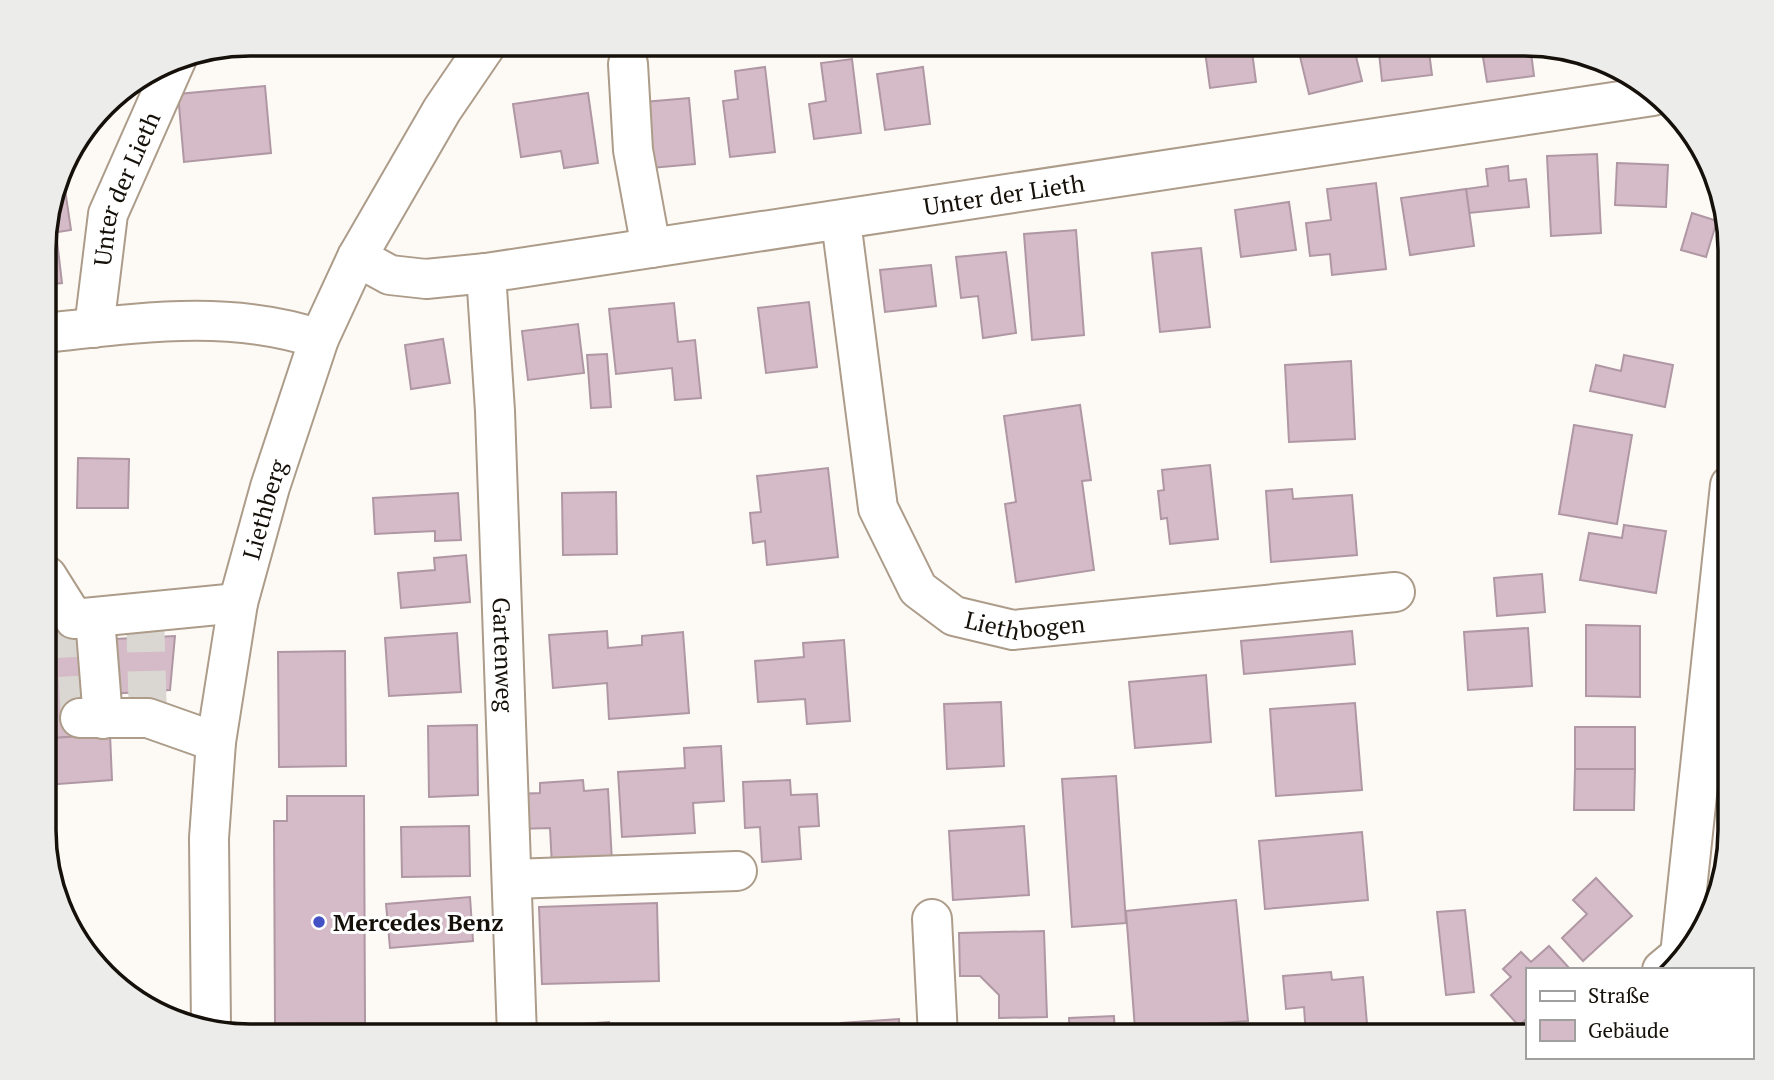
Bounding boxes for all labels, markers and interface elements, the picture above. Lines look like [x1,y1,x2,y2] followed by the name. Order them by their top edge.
[86,107,167,268] street label: Unter der Lieth
[921,166,1087,222] street label: Unter der Lieth
[235,455,294,563] street label: Liethberg
[486,597,522,713] street label: Gartenweg
[962,603,1086,647] street label: Liethbogen
[333,906,504,938] place label: Mercedes Benz
[311,914,327,930] marker: Mercedes Benz
[1526,968,1753,1059] legend
[1588,981,1650,1009] text: Straße
[1588,1016,1669,1044] text: Gebäude

